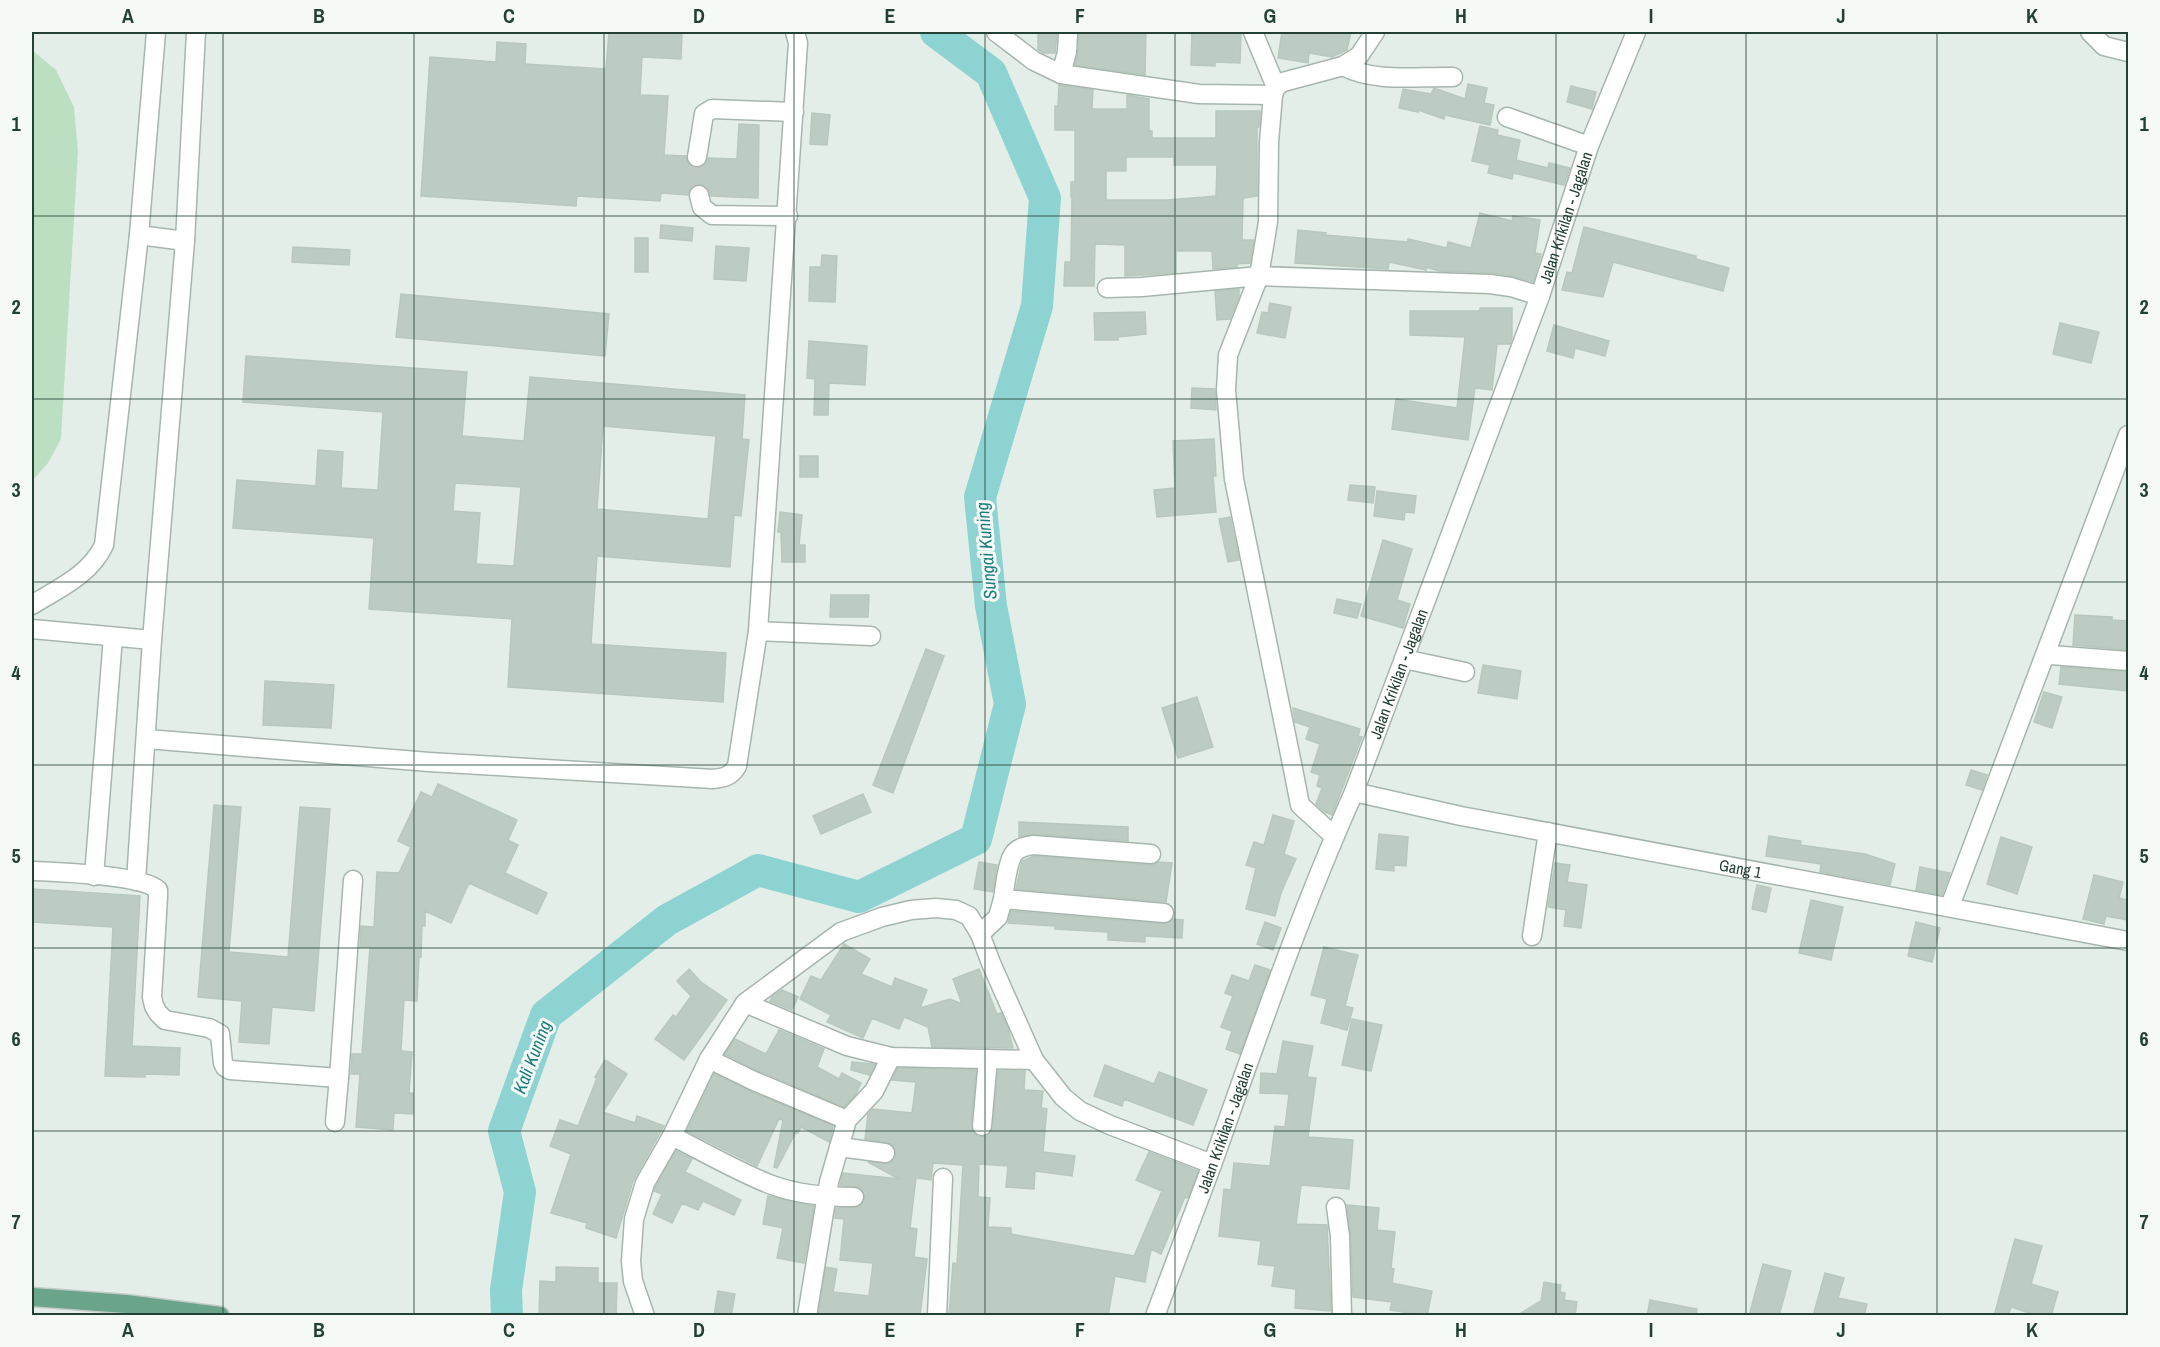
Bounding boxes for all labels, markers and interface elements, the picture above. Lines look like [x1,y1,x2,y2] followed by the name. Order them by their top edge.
[122,2,134,29] text: A
[313,2,325,29] text: B
[503,2,515,29] text: C
[693,2,705,29] text: D
[885,2,896,29] text: E
[1075,2,1085,29] text: F
[1264,2,1276,29] text: G
[1455,2,1467,29] text: H
[1649,2,1653,29] text: I
[1836,2,1846,29] text: J
[2026,2,2038,29] text: K
[11,110,21,137] text: 1
[2139,110,2149,137] text: 1
[1534,149,1597,286] street label: Jalan Krikilan - Jagalan
[11,293,21,320] text: 2
[2139,293,2149,320] text: 2
[11,476,21,503] text: 3
[2139,476,2149,503] text: 3
[969,501,1003,601] water label: Sungai Kuning
[1364,606,1433,742] street label: Jalan Krikilan - Jagalan
[11,659,21,686] text: 4
[2139,659,2149,686] text: 4
[11,842,21,869] text: 5
[2139,842,2149,869] text: 5
[1717,854,1764,883] street label: Gang 1
[507,1017,557,1097] water label: Kali Kuning
[11,1025,21,1052] text: 6
[2139,1025,2149,1052] text: 6
[1191,1059,1258,1196] street label: Jalan Krikilan - Jagalan
[11,1208,21,1235] text: 7
[2139,1208,2149,1235] text: 7
[122,1316,134,1343] text: A
[313,1316,325,1343] text: B
[503,1316,515,1343] text: C
[693,1316,705,1343] text: D
[885,1316,896,1343] text: E
[1075,1316,1085,1343] text: F
[1264,1316,1276,1343] text: G
[1455,1316,1467,1343] text: H
[1649,1316,1653,1343] text: I
[1836,1316,1846,1343] text: J
[2026,1316,2038,1343] text: K

